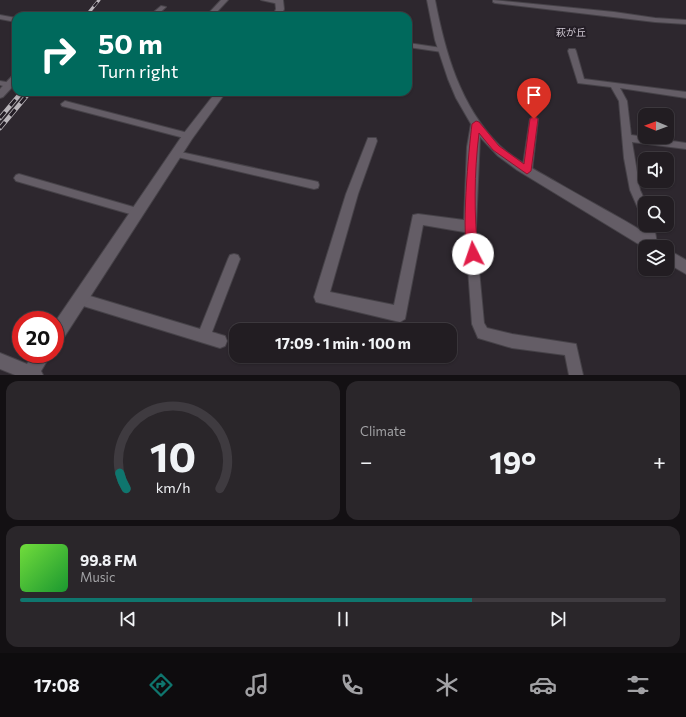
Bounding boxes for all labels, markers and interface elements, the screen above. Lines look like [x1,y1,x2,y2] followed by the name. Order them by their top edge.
[98,26,163,60] text: 50 m
[556,26,586,38] district label: 萩が丘
[32,28,84,80] icon: right
[98,60,178,82] text: Turn right
[517,78,551,119] pin
[523,84,545,106] icon: arrive
[638,108,674,144] north arrow
[638,108,674,276] map controls
[638,152,674,188] button: sound
[638,196,674,232] button: search
[452,233,494,275] position arrow
[638,240,674,276] button: layers
[12,311,64,363] speed limit sign: 20
[275,334,411,352] text: 17:09 · 1 min · 100 m
[360,423,406,439] text: Climate
[150,429,196,480] text: 10
[489,443,536,480] text: 19°
[360,448,373,475] text: −
[653,448,666,475] text: +
[156,477,190,495] text: km/h
[80,551,137,569] text: 99.8 FM
[80,569,115,585] text: Music
[117,608,139,630] icon: previous
[332,608,354,630] icon: pause
[547,608,569,630] icon: next
[147,671,175,699] icon: directions
[243,671,271,699] icon: music
[338,671,366,699] icon: phone
[433,671,461,699] icon: climate
[529,671,557,699] icon: car
[624,671,652,699] icon: filters
[34,674,80,696] text: 17:08

